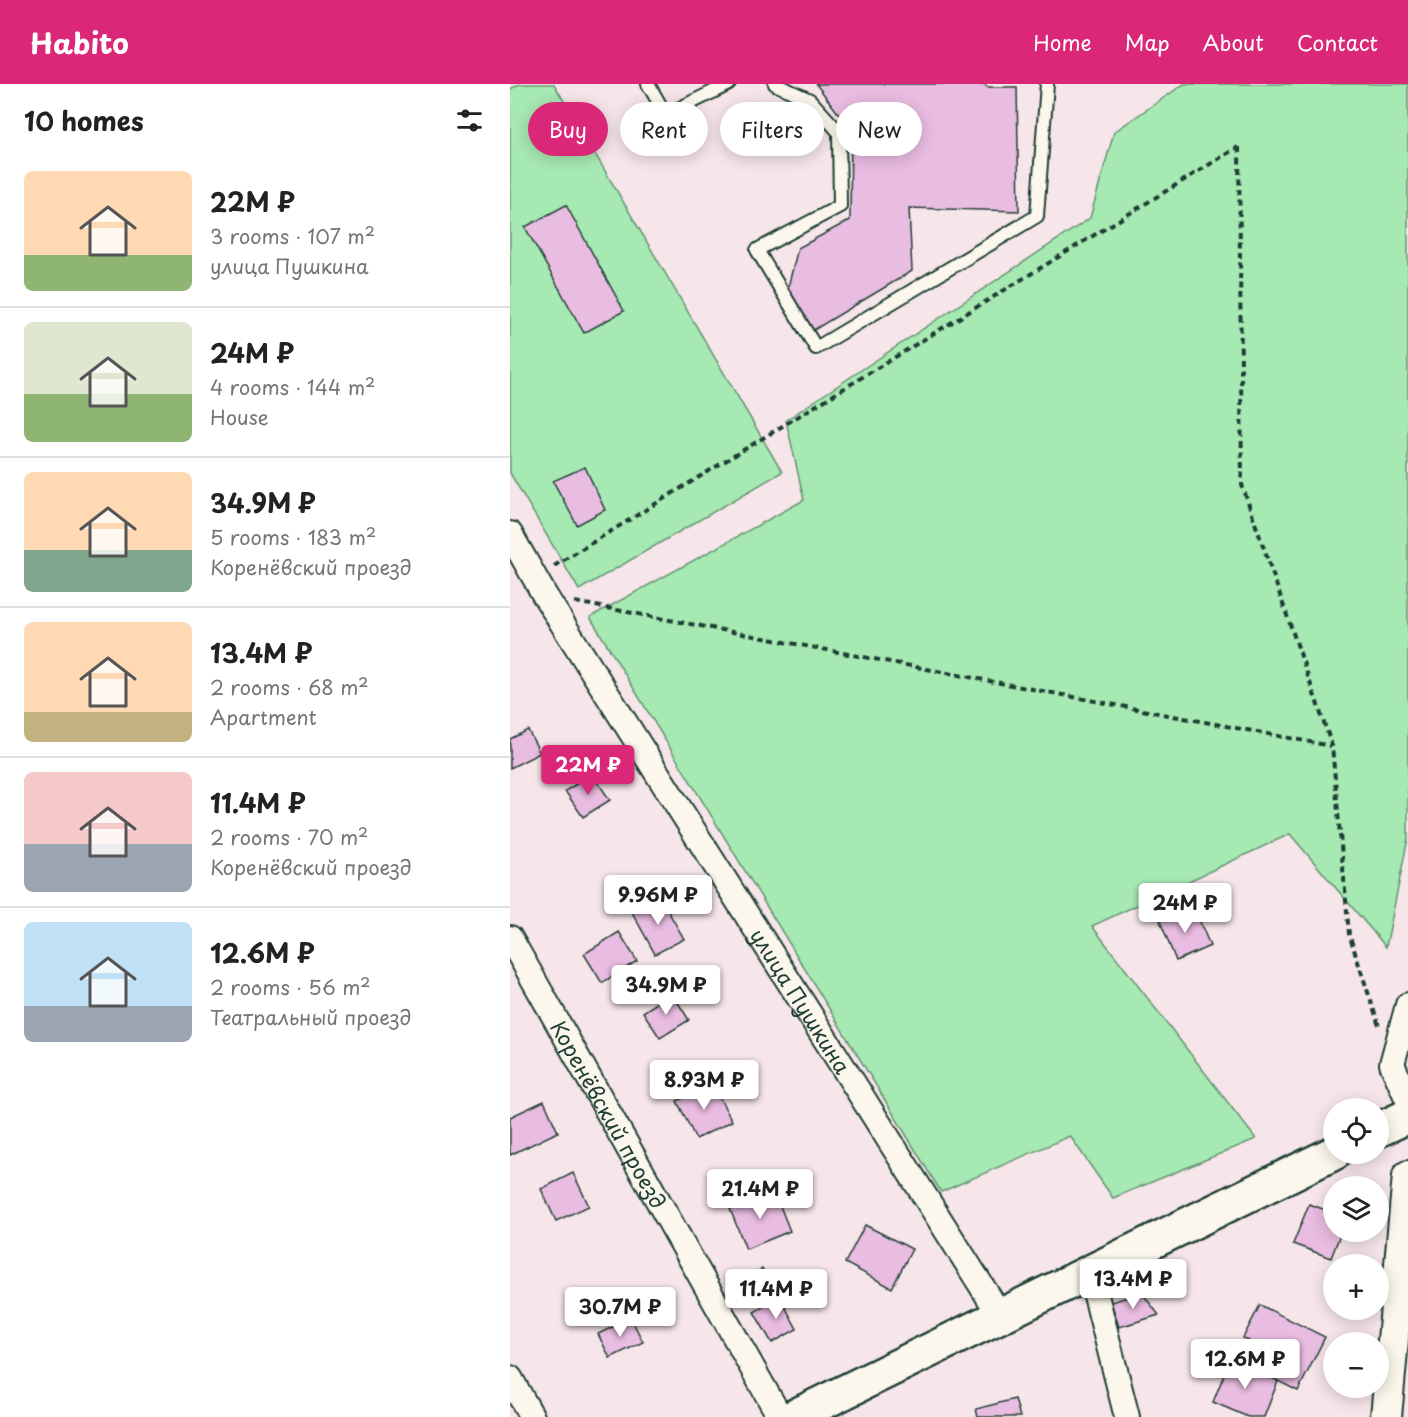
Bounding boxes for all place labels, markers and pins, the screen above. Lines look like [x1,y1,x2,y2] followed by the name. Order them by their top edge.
[546,745,630,796] pin: 22M ₽
[603,875,713,926] pin: 9.96M ₽
[1143,883,1227,934] pin: 24M ₽
[611,965,721,1016] pin: 34.9M ₽
[649,1060,759,1111] pin: 8.93M ₽
[705,1169,815,1220] pin: 21.4M ₽
[1078,1259,1188,1310] pin: 13.4M ₽
[721,1269,831,1320] pin: 11.4M ₽
[565,1287,675,1338] pin: 30.7M ₽
[1190,1339,1300,1390] pin: 12.6M ₽

